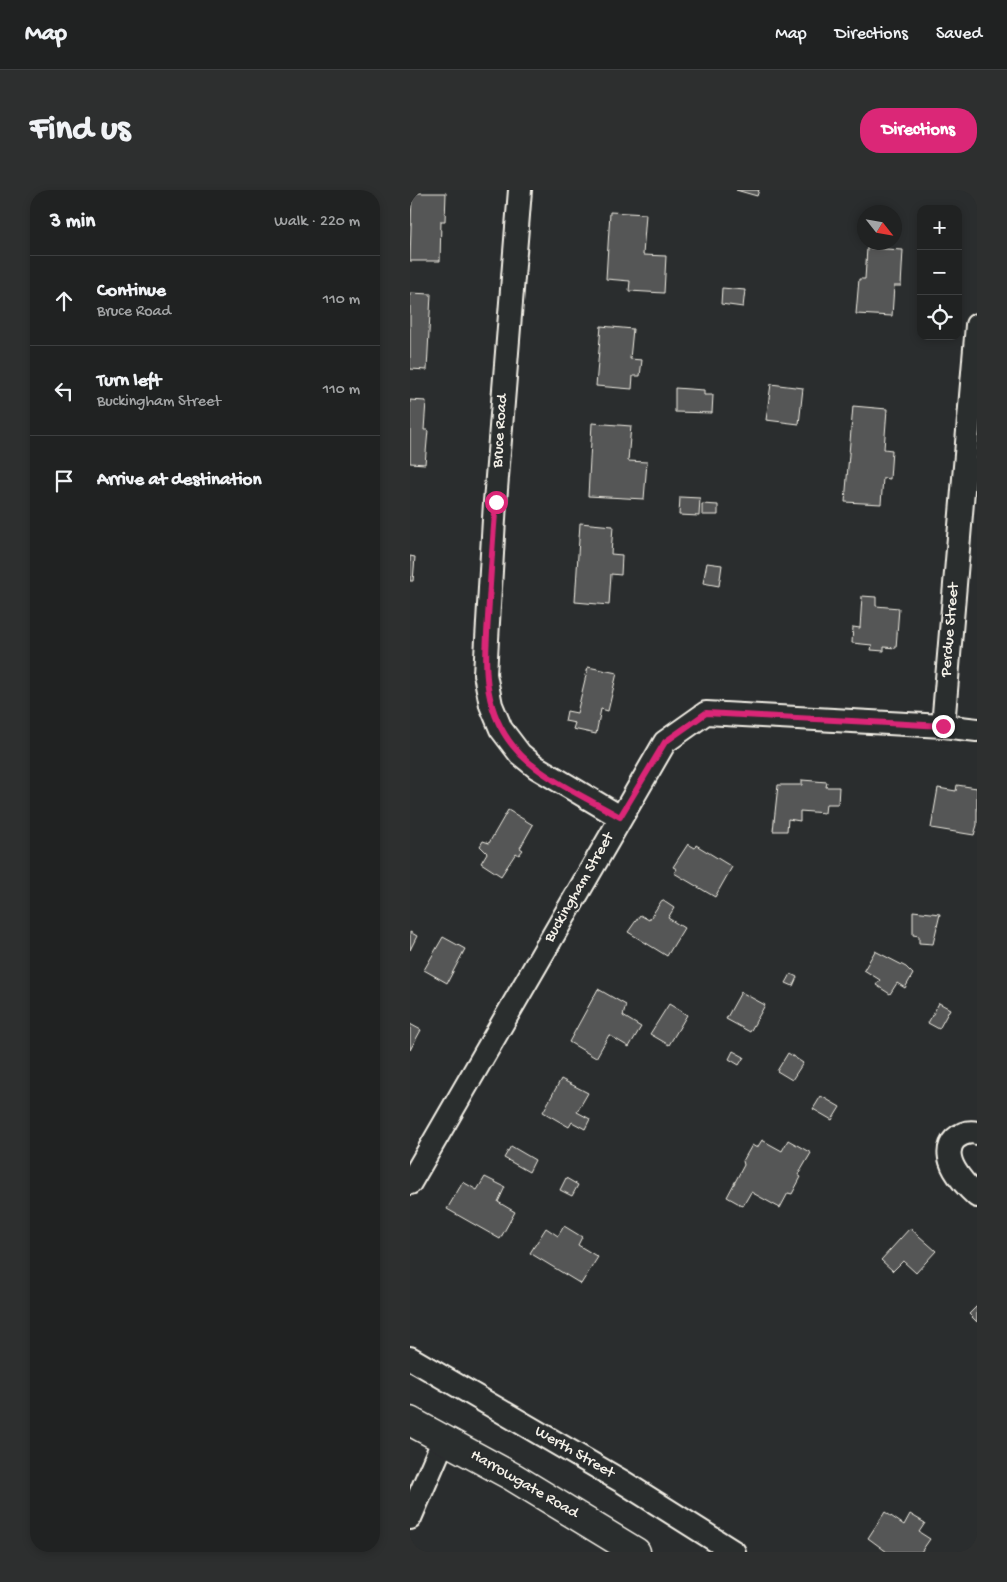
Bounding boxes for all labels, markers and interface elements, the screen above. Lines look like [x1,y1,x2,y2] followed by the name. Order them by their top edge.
[25,20,67,49] text: Map
[775,24,807,45] text: Map
[835,24,908,45] text: Directions
[936,24,982,45] text: Saved
[860,108,977,153] button: Directions
[30,110,130,151] text: Find us
[857,205,902,250] north arrow
[917,205,962,340] map controls
[917,205,962,250] button: +
[50,210,95,235] text: 3 min
[274,213,360,232] text: Walk · 220 m
[917,250,962,295] button: −
[97,280,166,303] text: Continue
[50,287,78,315] icon: ahead
[323,291,360,310] text: 110 m
[917,295,962,340] button: locate
[97,303,171,322] text: Bruce Road
[97,370,161,393] text: Turn left
[50,377,78,405] icon: left
[323,381,360,400] text: 110 m
[489,392,513,469] street label: Bruce Road
[97,393,221,412] text: Buckingham Street
[50,467,78,495] icon: arrive
[97,469,261,492] text: Arrive at destination
[485,491,508,514] route start
[937,581,965,679] street label: Perdue Street
[932,715,955,738] route end
[540,828,620,947] street label: Buckingham Street
[531,1422,619,1484] street label: Werth Street
[467,1446,583,1524] street label: Harrowgate Road

